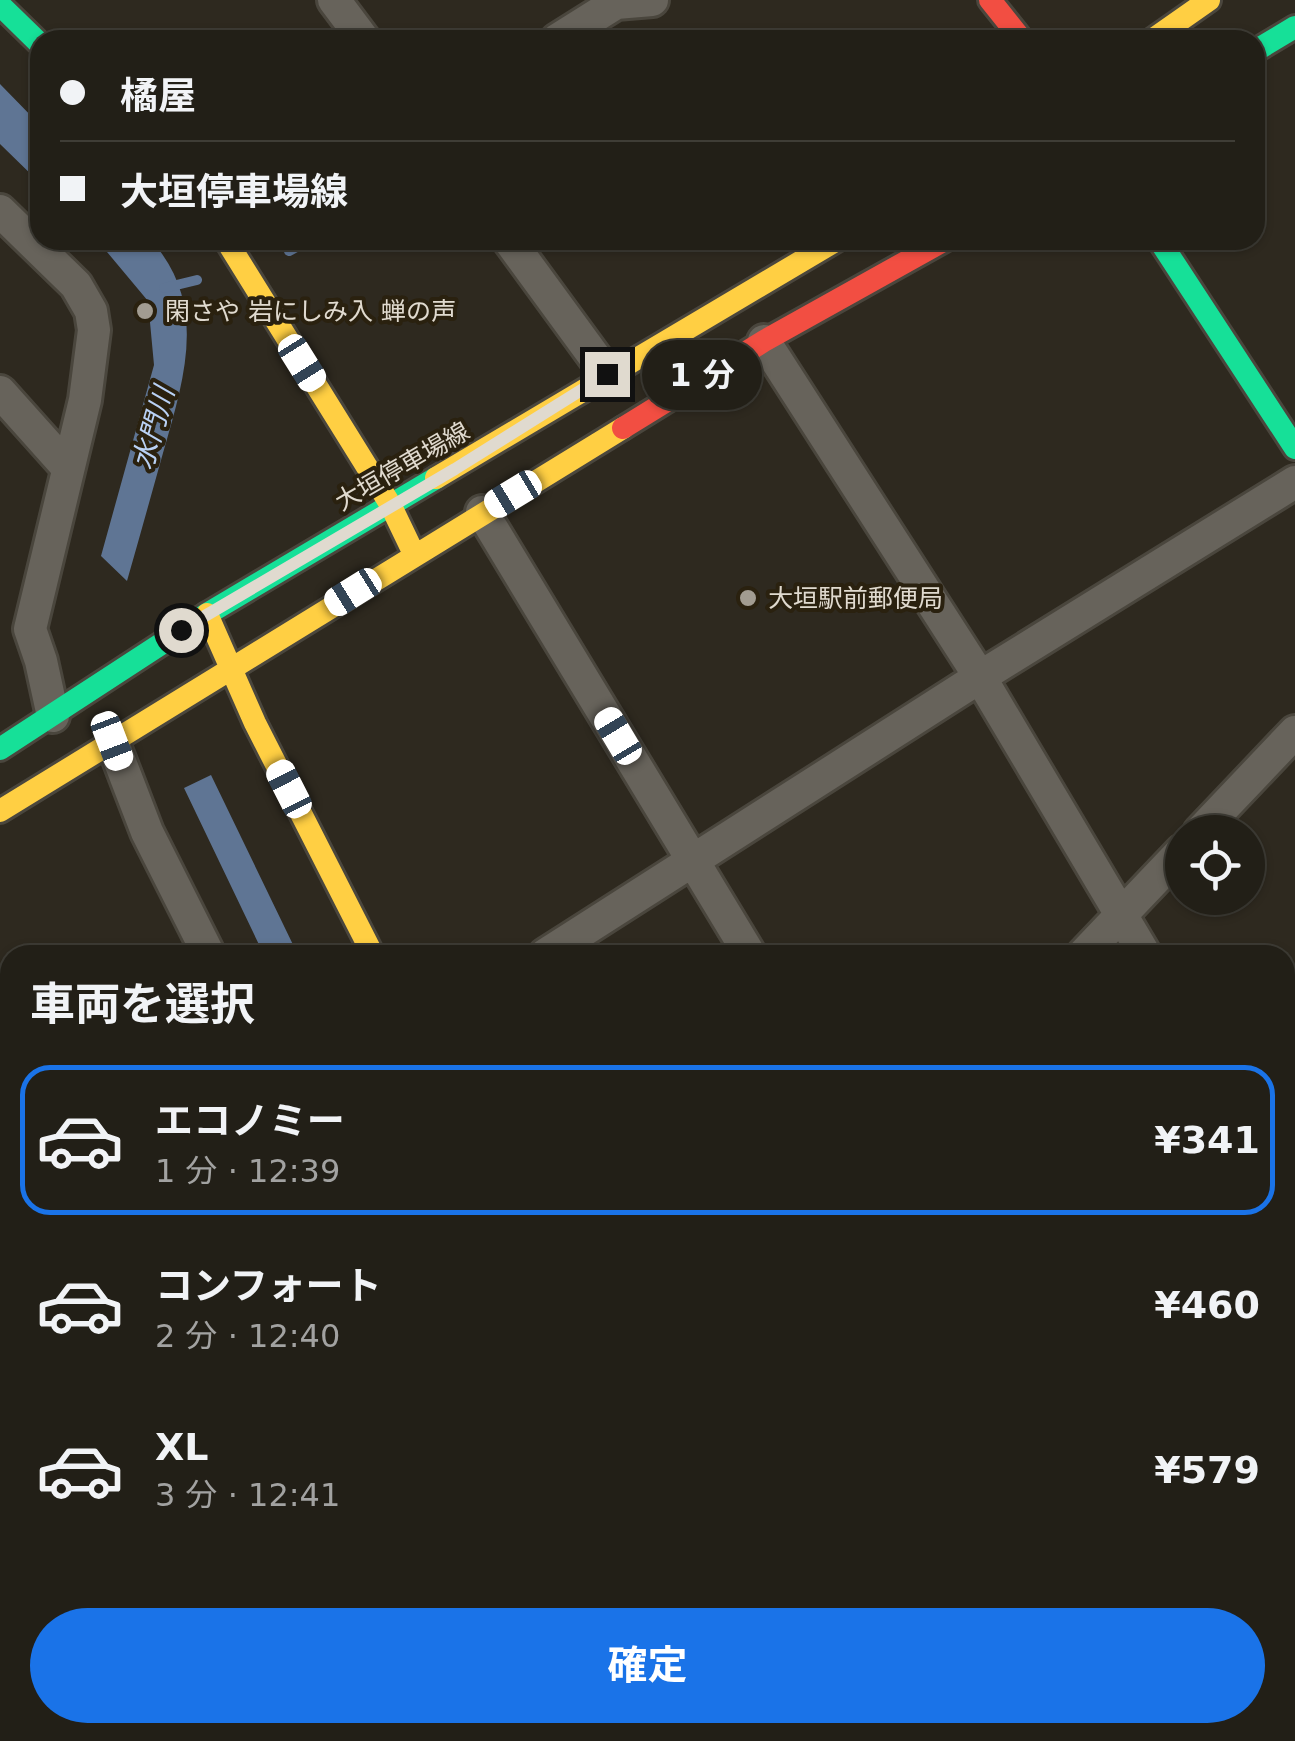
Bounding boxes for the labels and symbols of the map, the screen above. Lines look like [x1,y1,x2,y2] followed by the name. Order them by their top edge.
[165,297,456,326] place label: 閑さや 岩にしみ入 蝉の声
[134,300,156,322] marker: 閑さや 岩にしみ入 蝉の声
[273,330,331,396] car
[642,339,762,409] callout: 1 分
[585,352,630,397] route end
[126,380,182,473] water label: 水門川
[330,416,474,516] street label: 大垣停車場線
[480,466,546,522] car
[320,563,386,621] car
[768,584,943,613] place label: 大垣駅前郵便局
[737,587,759,609] marker: 大垣駅前郵便局
[159,608,204,653] route start
[590,703,646,769] car
[87,708,137,774] car
[262,755,316,823] car

